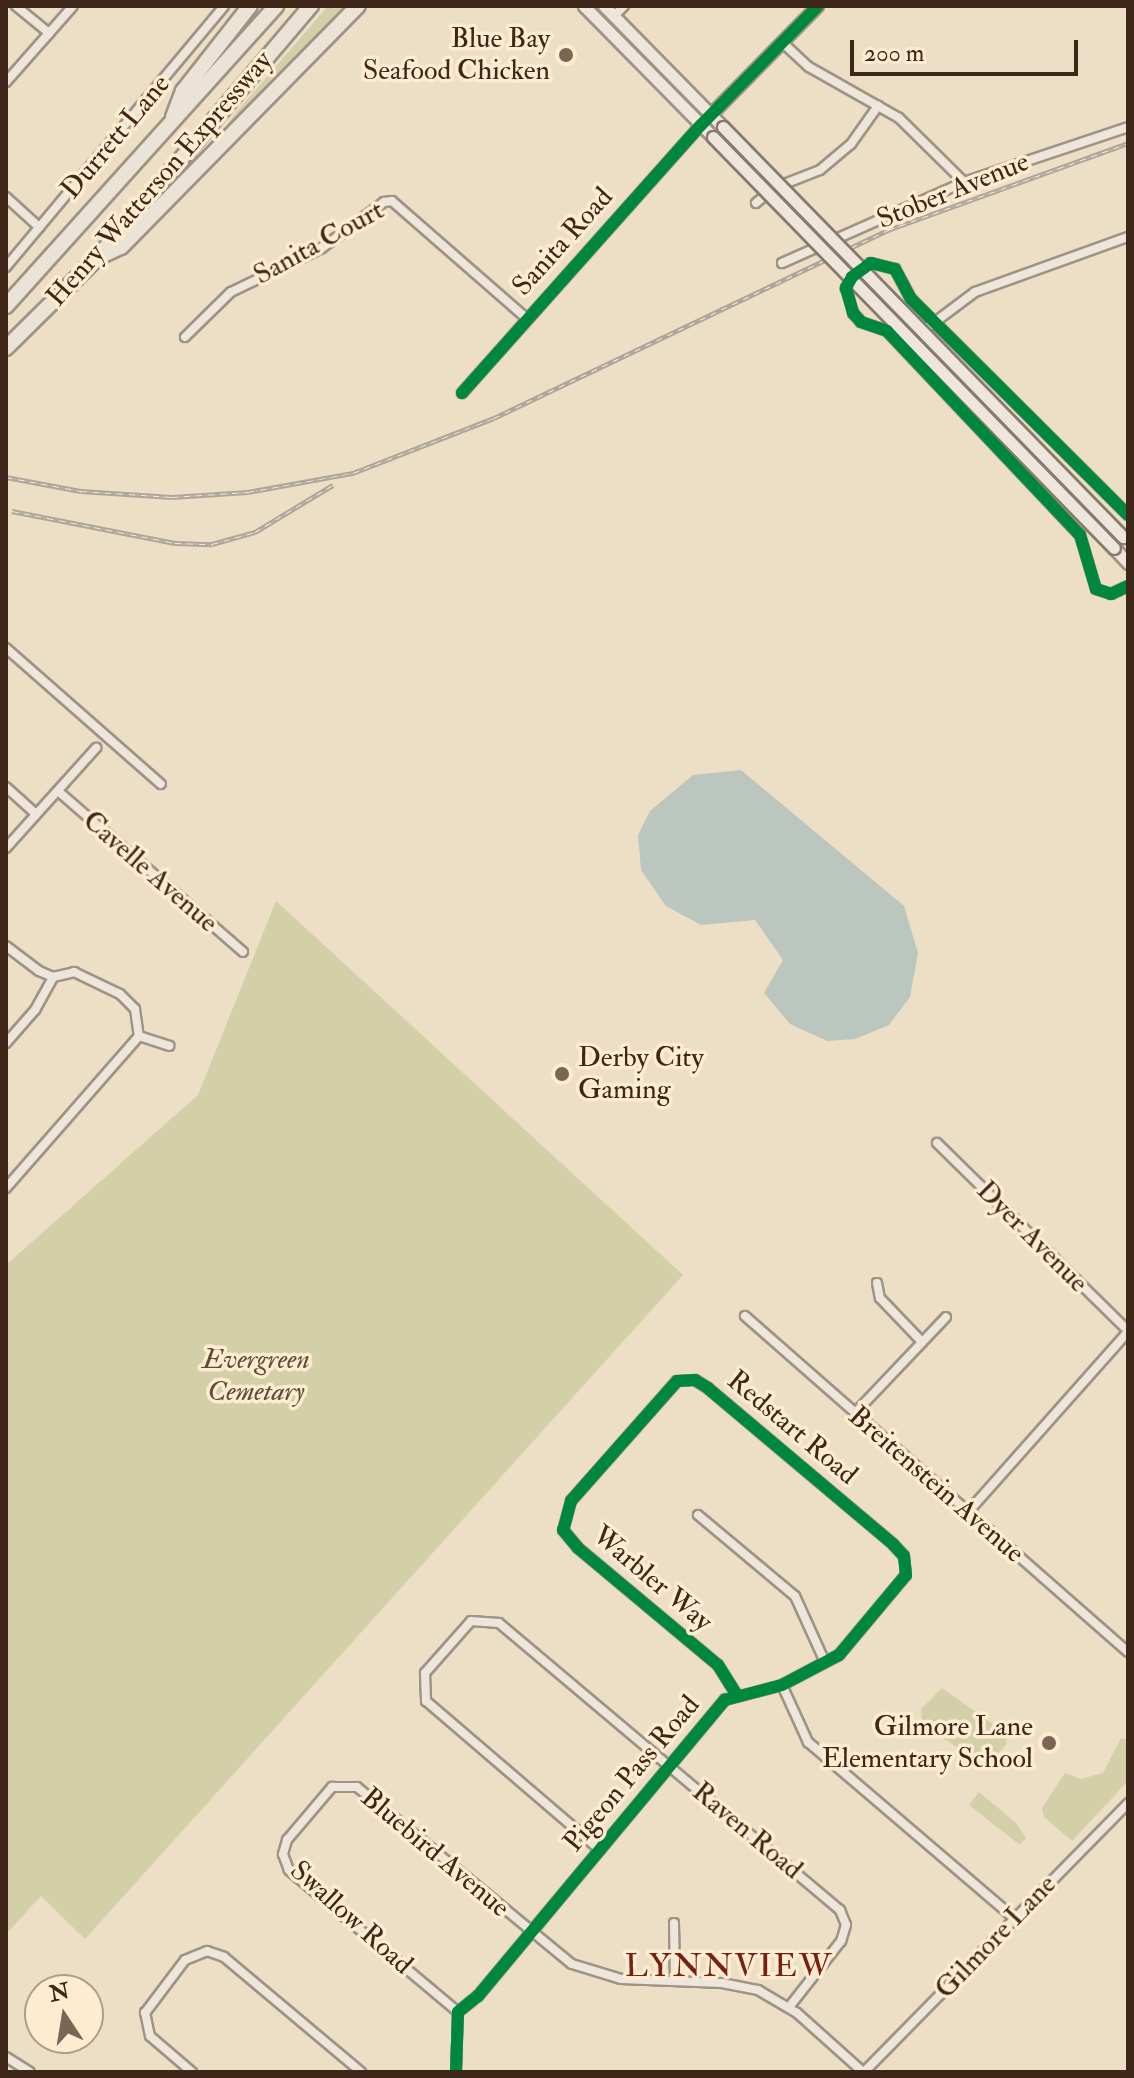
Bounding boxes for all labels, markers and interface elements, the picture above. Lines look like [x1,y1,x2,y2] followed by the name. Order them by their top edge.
[363,22,550,88] place label: Blue Bay Seafood Chicken
[854,24,1082,74] scale bar
[864,38,924,69] text: 200 m
[40,44,280,314] street label: Henry Watterson Expressway
[557,46,575,64] marker: Blue Bay Seafood Chicken
[54,68,178,206] street label: Durrett Lane
[872,145,1034,237] street label: Stober Avenue
[506,181,620,303] street label: Sanita Road
[248,194,390,292] street label: Sanita Court
[76,804,224,940] street label: Cavelle Avenue
[578,1041,704,1107] place label: Derby City Gaming
[553,1065,571,1083] marker: Derby City Gaming
[969,1174,1095,1300] street label: Dyer Avenue
[202,1343,310,1409] park label: Evergreen Cemetary
[720,1364,864,1492] street label: Redstart Road
[841,1400,1031,1570] street label: Breitenstein Avenue
[585,1519,719,1639] street label: Warbler Way
[557,1689,707,1859] street label: Pigeon Pass Road
[822,1710,1033,1776] place label: Gilmore Lane Elementary School
[1040,1734,1058,1752] marker: Gilmore Lane Elementary School
[685,1775,809,1887] street label: Raven Road
[354,1781,516,1925] street label: Bluebird Avenue
[283,1854,419,1982] street label: Swallow Road
[929,1868,1063,2006] street label: Gilmore Lane
[625,1947,833,1985] district label: LYNNVIEW
[24,1974,104,2054] north arrow
[47,1977,72,2008] text: N

